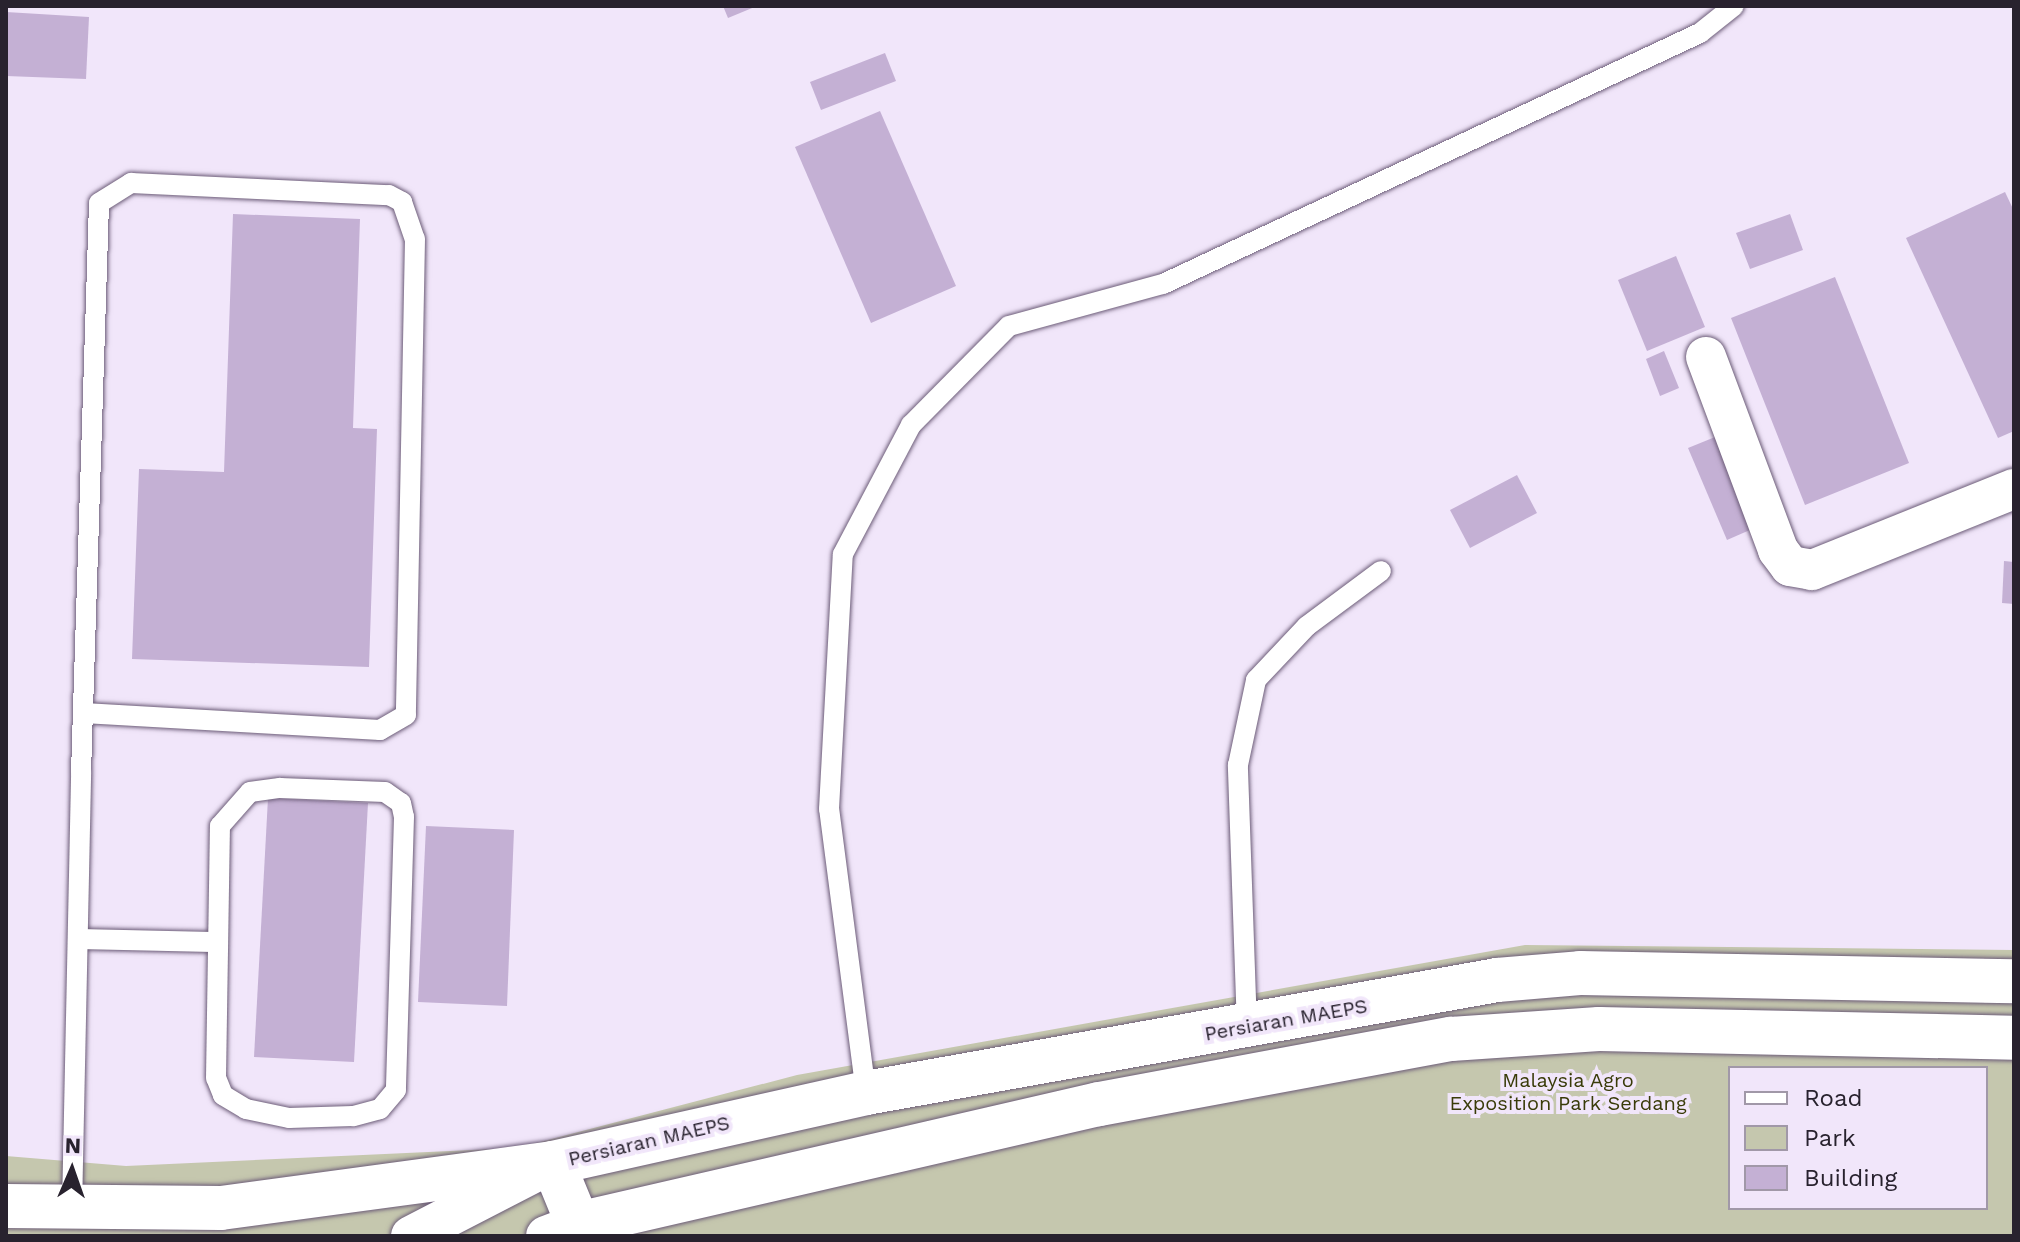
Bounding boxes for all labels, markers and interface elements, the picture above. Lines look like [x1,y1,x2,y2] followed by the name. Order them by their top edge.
[1203,994,1369,1046] street label: Persiaran MAEPS
[1728,1066,1988,1210] legend
[1449,1068,1687,1115] park label: Malaysia Agro Exposition Park Serdang
[1804,1084,1863,1112] text: Road
[566,1111,732,1171] street label: Persiaran MAEPS
[1804,1124,1856,1152] text: Park
[32,1130,112,1210] north arrow
[64,1133,81,1158] text: N
[1804,1164,1897,1192] text: Building

